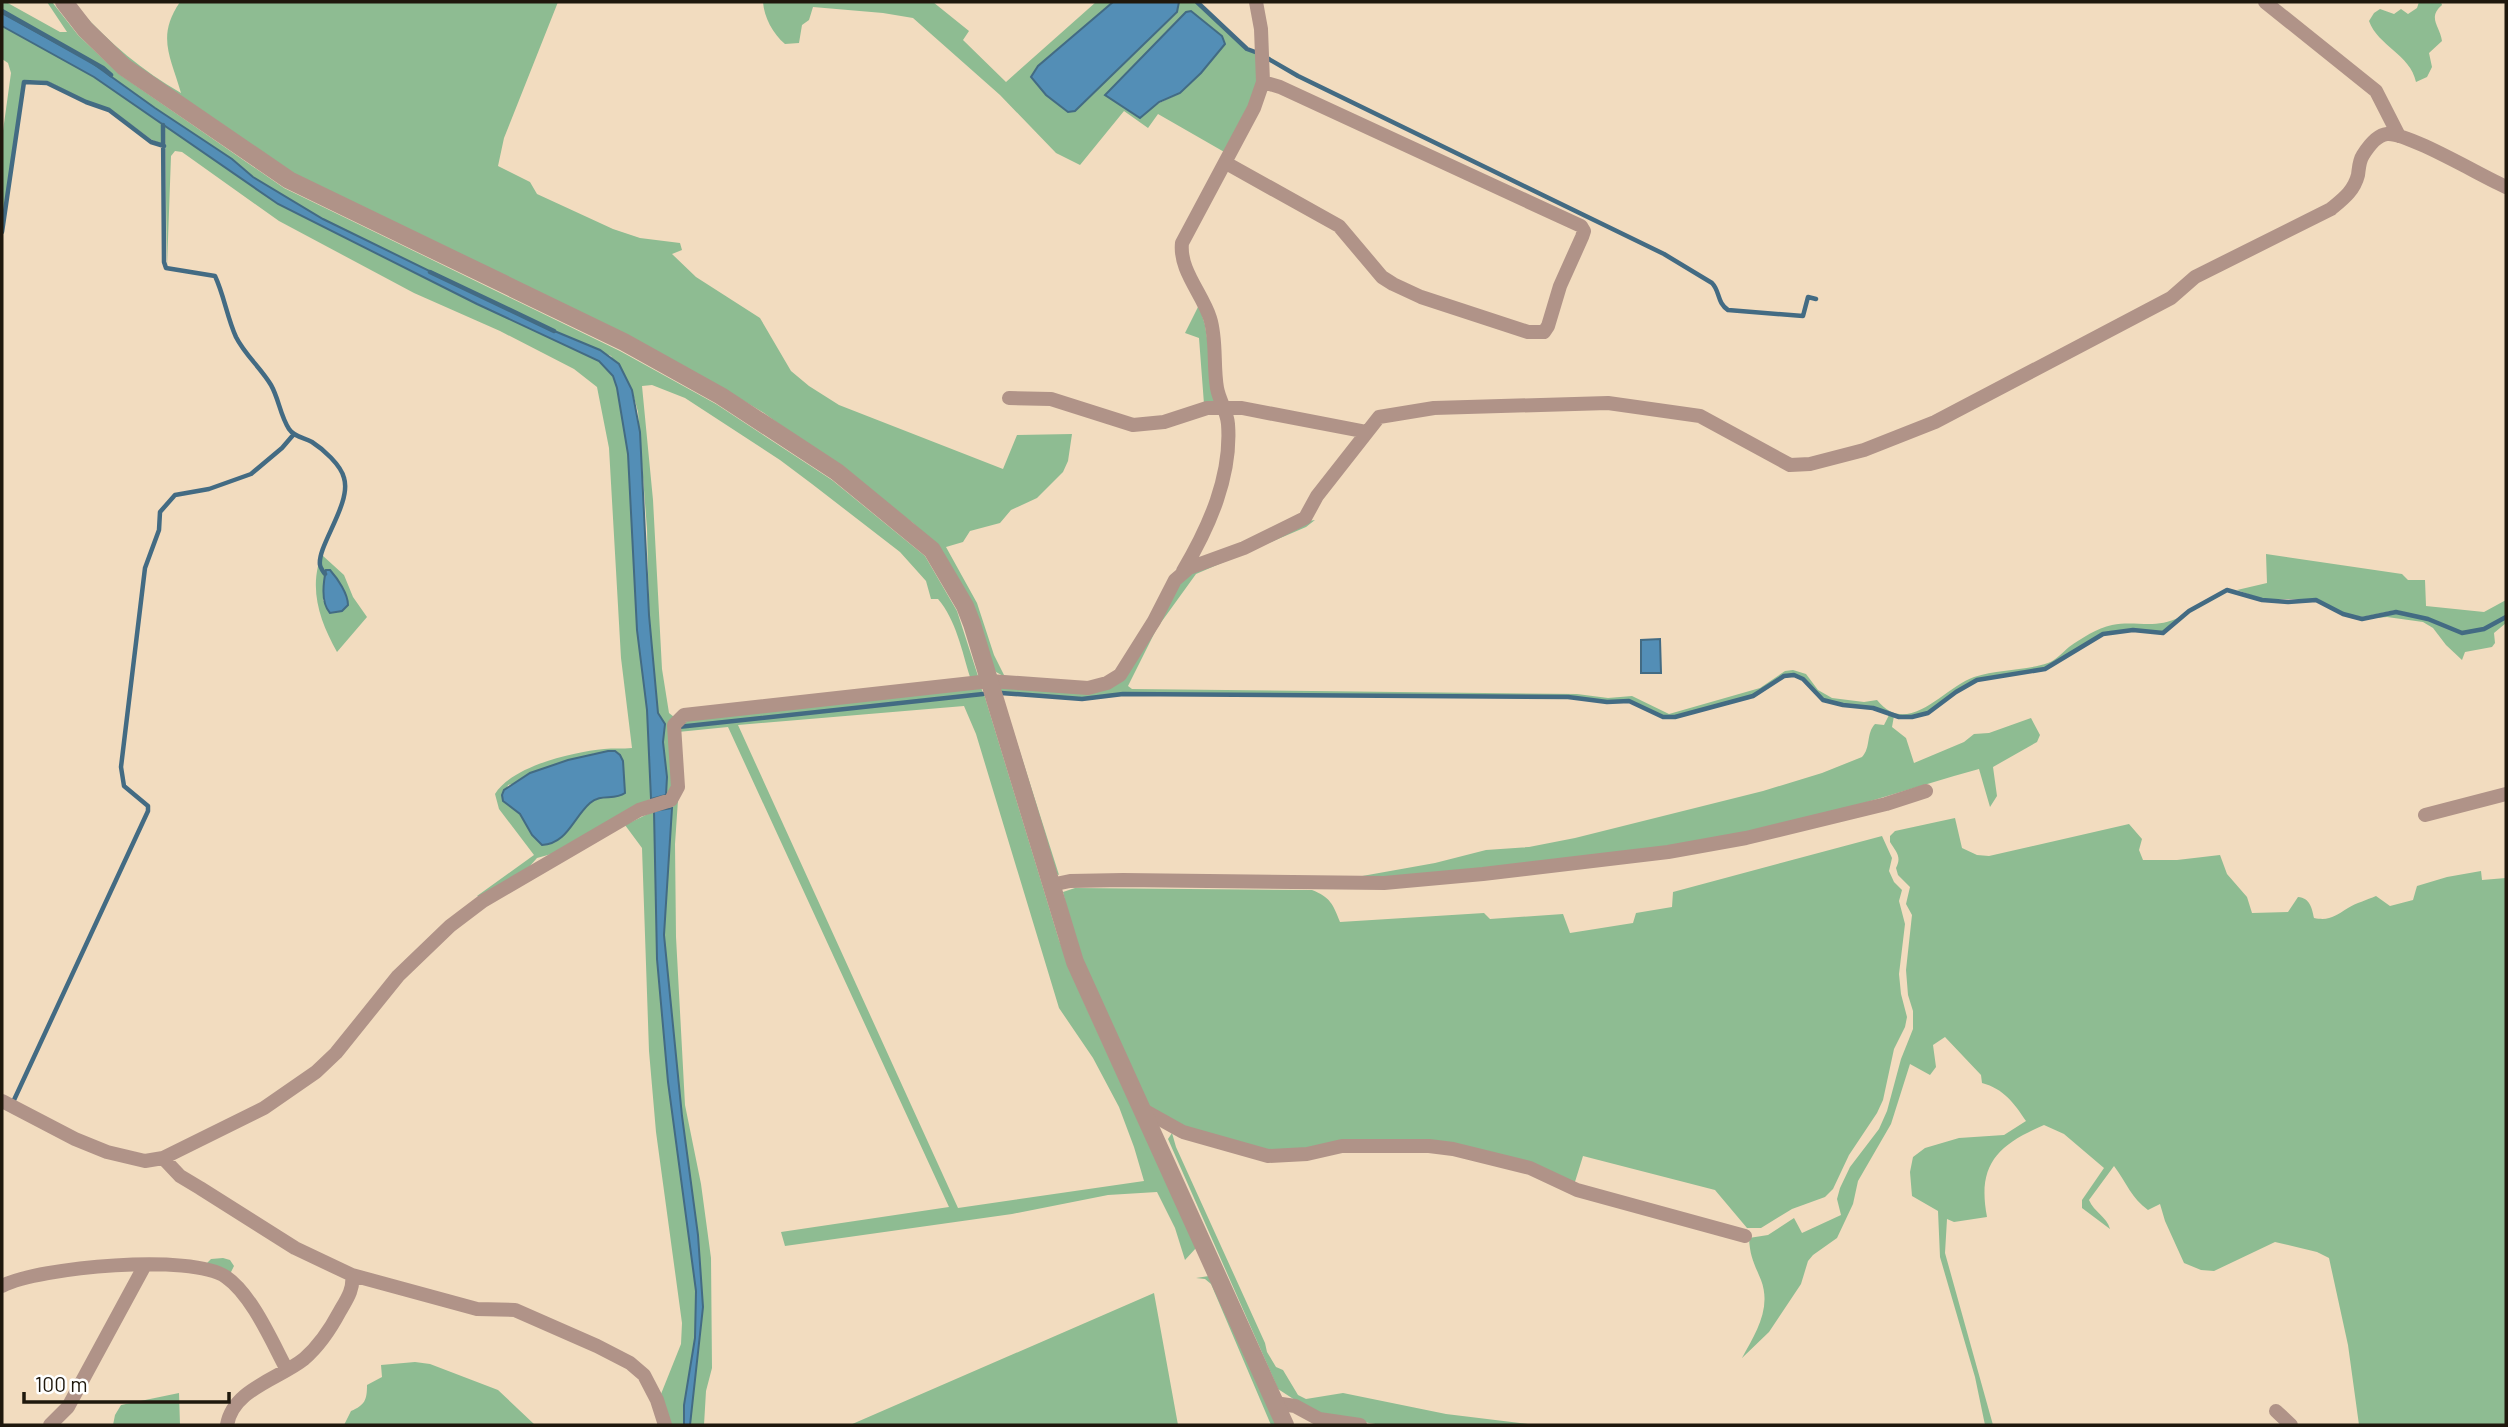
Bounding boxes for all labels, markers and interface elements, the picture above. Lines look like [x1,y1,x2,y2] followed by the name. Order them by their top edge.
[24,1360,229,1404] scale bar
[35,1371,88,1396] text: 100 m

